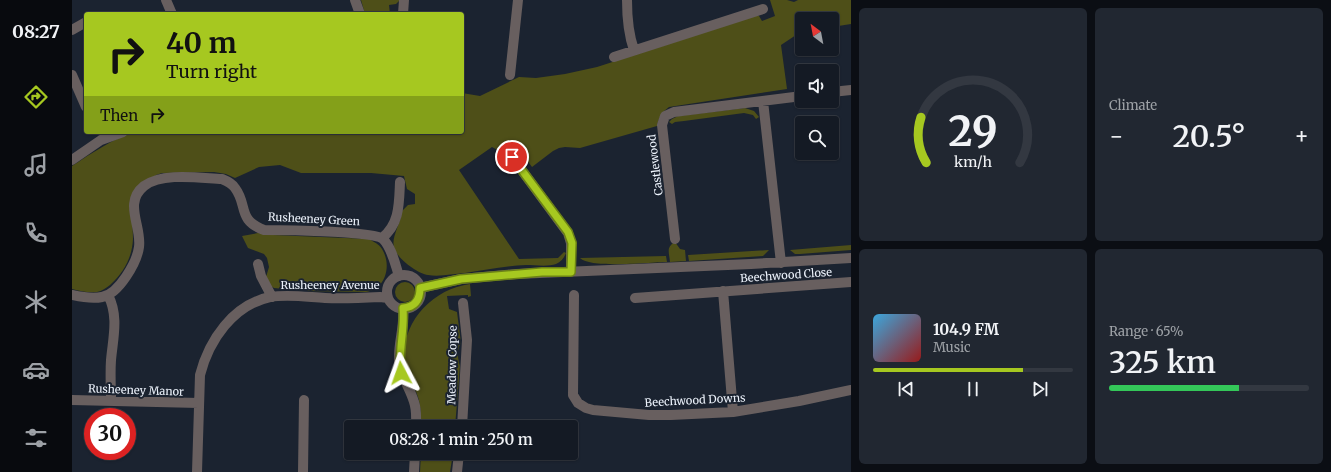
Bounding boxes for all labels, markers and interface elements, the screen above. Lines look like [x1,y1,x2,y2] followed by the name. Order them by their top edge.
[795,12,839,56] north arrow
[795,12,839,160] map controls
[12,20,60,43] text: 08:27
[166,25,237,61] text: 40 m
[100,28,152,80] icon: right
[166,60,257,83] text: Turn right
[795,64,839,108] button: sound
[22,83,50,111] icon: directions
[1109,97,1157,114] text: Climate
[146,104,168,126] icon: right
[948,104,998,156] text: 29
[100,106,138,125] text: Then
[795,116,839,160] button: search
[1172,117,1246,155] text: 20.5°
[1109,122,1124,150] text: −
[1294,122,1309,150] text: +
[644,133,666,196] street label: Castlewood
[495,140,529,174] pin
[501,146,523,168] icon: arrive
[22,151,50,179] icon: music
[954,152,992,170] text: km/h
[268,210,361,228] street label: Rusheeney Green
[22,219,50,247] icon: phone
[740,265,833,285] street label: Beechwood Close
[280,278,380,292] street label: Rusheeney Avenue
[22,288,50,316] icon: climate
[933,320,999,339] text: 104.9 FM
[1109,323,1183,340] text: Range · 65%
[444,325,460,405] street label: Meadow Copse
[933,339,971,356] text: Music
[1109,343,1216,381] text: 325 km
[380,352,422,394] position arrow
[22,356,50,384] icon: car
[895,378,917,400] icon: previous
[962,378,984,400] icon: pause
[1029,378,1051,400] icon: next
[88,381,184,399] street label: Rusheeney Manor
[644,390,746,410] street label: Beechwood Downs
[84,408,136,460] speed limit sign: 30
[22,424,50,452] icon: filters
[389,430,533,449] text: 08:28 · 1 min · 250 m

